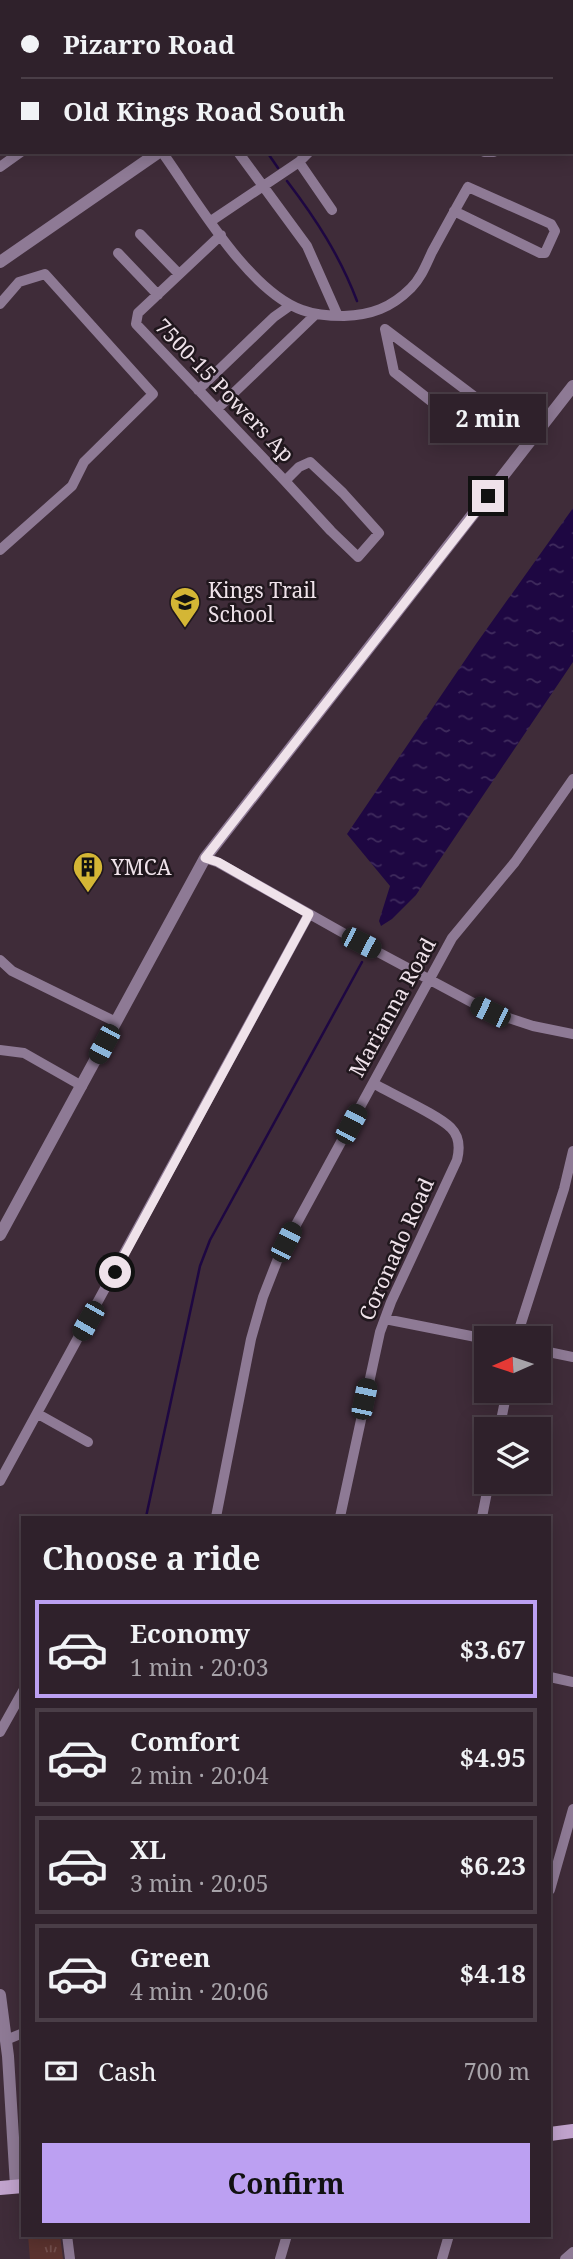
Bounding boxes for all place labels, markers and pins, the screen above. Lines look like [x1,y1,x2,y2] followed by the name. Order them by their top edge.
[208,576,317,628] place label: Kings Trail School
[168,585,202,629] school or university icon: Kings Trail School
[71,850,105,894] building icon: YMCA
[110,853,172,881] place label: YMCA

